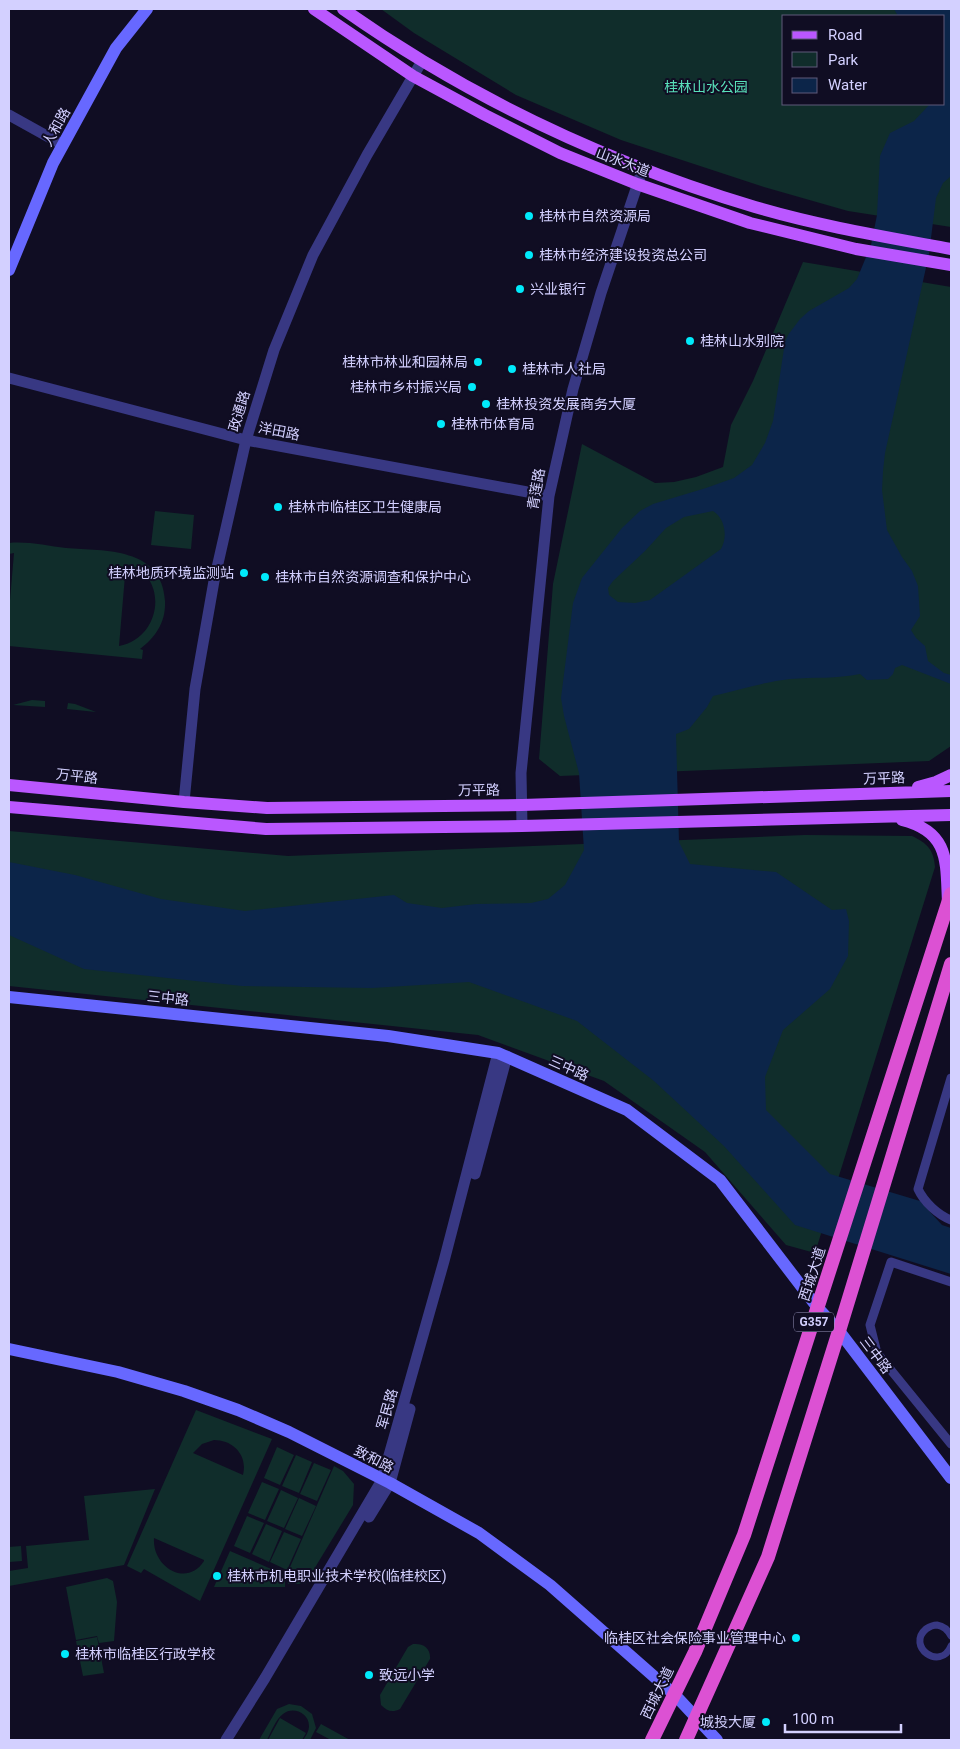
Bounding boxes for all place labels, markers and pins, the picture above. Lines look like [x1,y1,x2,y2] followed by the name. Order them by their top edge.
[539,208,651,224] place label: 桂林市自然资源局
[523,210,535,222] marker: 桂林市自然资源局
[539,247,707,263] place label: 桂林市经济建设投资总公司
[523,249,535,261] marker: 桂林市经济建设投资总公司
[530,281,586,297] place label: 兴业银行
[514,283,526,295] marker: 兴业银行
[700,333,784,349] place label: 桂林山水别院
[684,335,696,347] marker: 桂林山水别院
[342,354,468,370] place label: 桂林市林业和园林局
[472,356,484,368] marker: 桂林市林业和园林局
[522,361,606,377] place label: 桂林市人社局
[506,363,518,375] marker: 桂林市人社局
[350,379,462,395] place label: 桂林市乡村振兴局
[466,381,478,393] marker: 桂林市乡村振兴局
[496,396,636,412] place label: 桂林投资发展商务大厦
[480,398,492,410] marker: 桂林投资发展商务大厦
[451,416,535,432] place label: 桂林市体育局
[435,418,447,430] marker: 桂林市体育局
[288,499,442,515] place label: 桂林市临桂区卫生健康局
[272,501,284,513] marker: 桂林市临桂区卫生健康局
[108,565,234,581] place label: 桂林地质环境监测站
[238,567,250,579] marker: 桂林地质环境监测站
[275,569,471,585] place label: 桂林市自然资源调查和保护中心
[259,571,271,583] marker: 桂林市自然资源调查和保护中心
[227,1568,447,1585] place label: 桂林市机电职业技术学校(临桂校区)
[211,1570,223,1582] marker: 桂林市机电职业技术学校(临桂校区)
[604,1630,786,1646] place label: 临桂区社会保险事业管理中心
[790,1632,802,1644] marker: 临桂区社会保险事业管理中心
[75,1646,215,1662] place label: 桂林市临桂区行政学校
[59,1648,71,1660] marker: 桂林市临桂区行政学校
[379,1667,435,1683] place label: 致远小学
[363,1669,375,1681] marker: 致远小学
[700,1714,756,1730] place label: 城投大厦
[760,1716,772,1728] marker: 城投大厦

